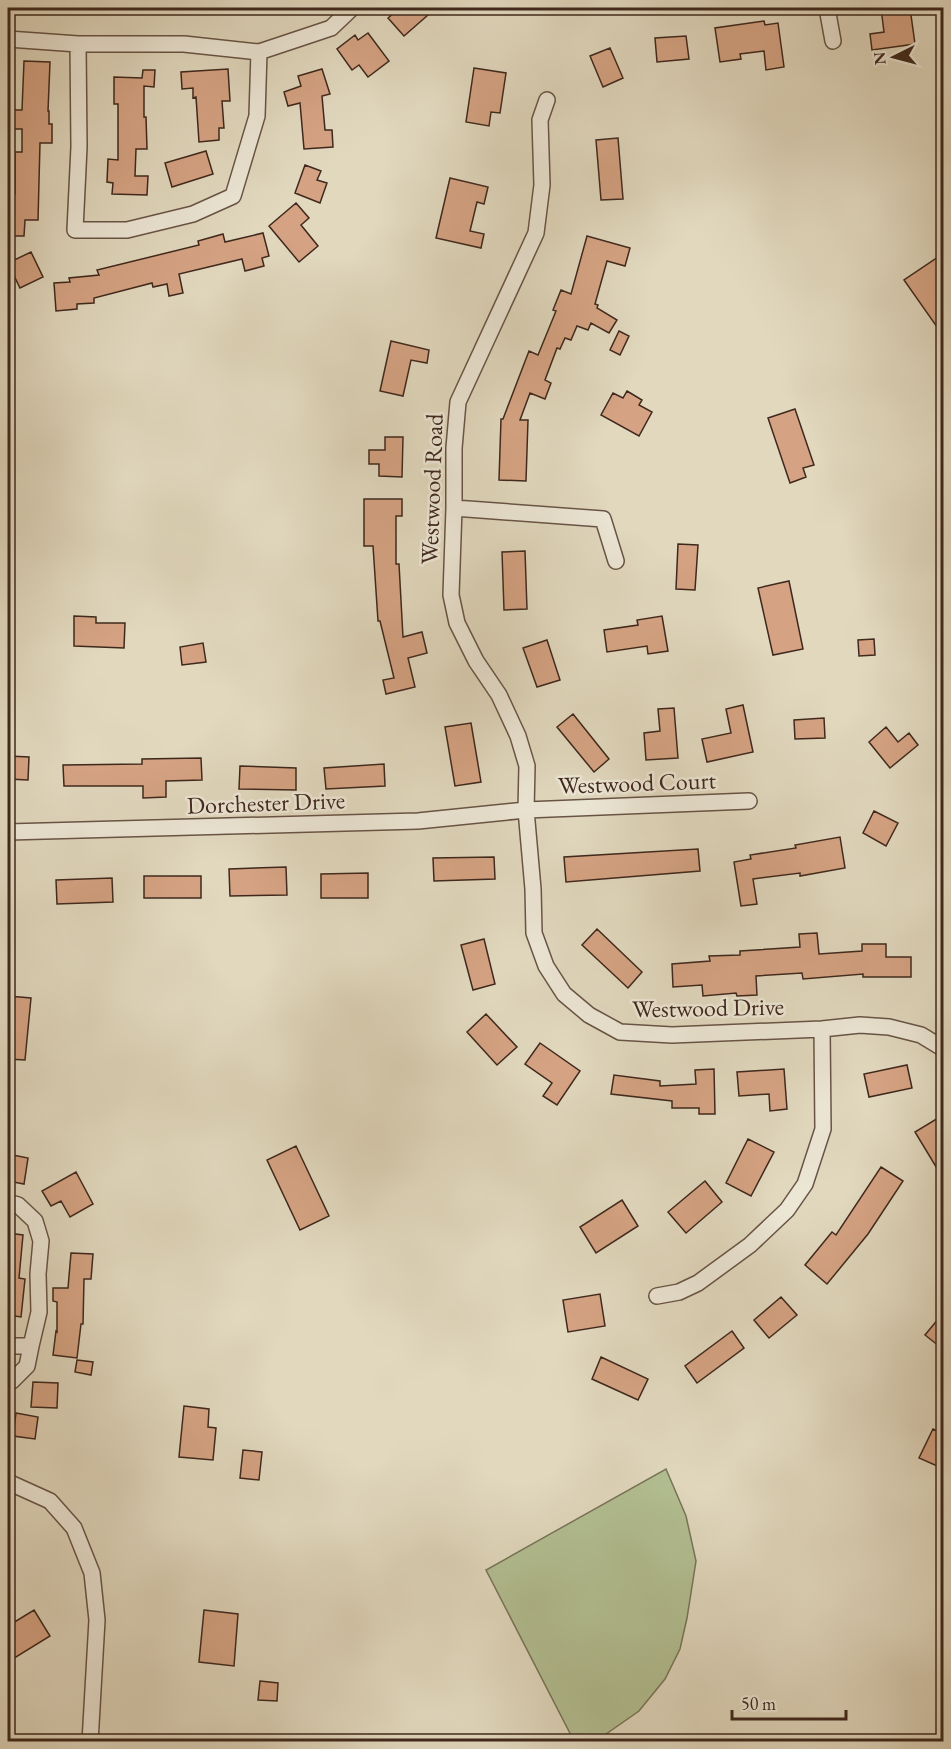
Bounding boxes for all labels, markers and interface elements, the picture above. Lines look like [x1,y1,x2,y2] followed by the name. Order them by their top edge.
[864,27,924,87] north arrow
[868,51,891,66] text: N
[413,412,450,565] street label: Westwood Road
[558,764,717,801] street label: Westwood Court
[186,784,346,821] street label: Dorchester Drive
[632,991,784,1024] street label: Westwood Drive
[732,1683,846,1721] scale bar
[741,1692,776,1715] text: 50 m

